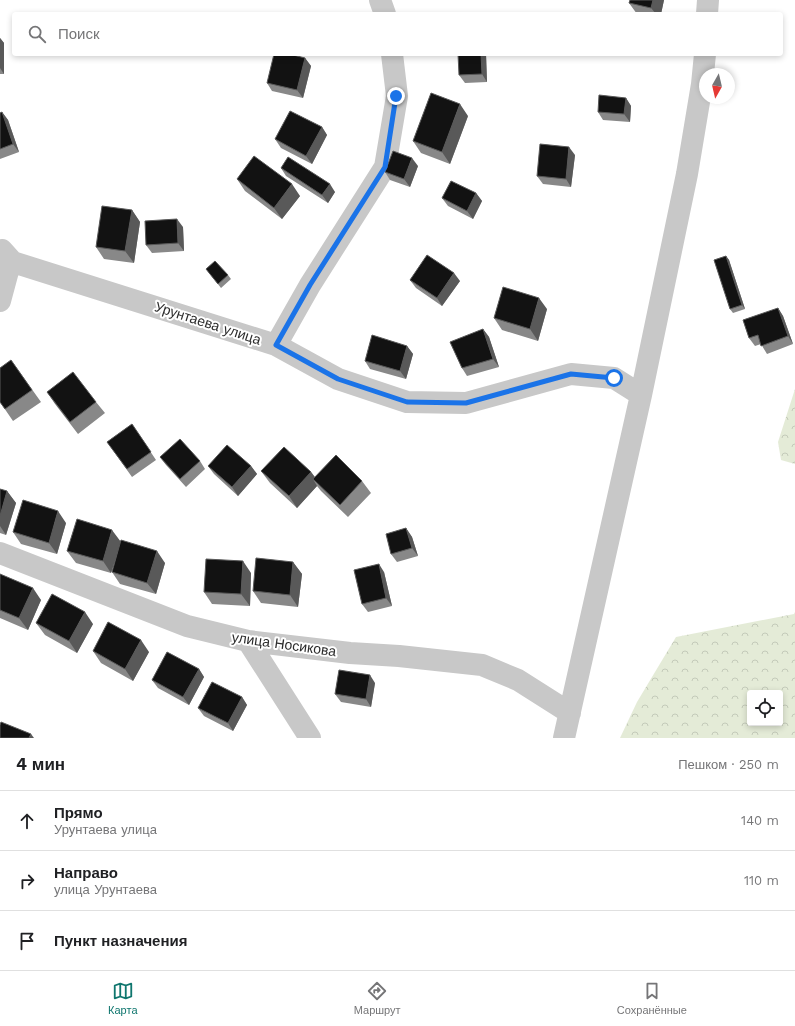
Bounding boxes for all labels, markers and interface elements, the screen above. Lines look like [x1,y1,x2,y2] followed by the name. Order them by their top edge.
[12,12,783,56] search box
[26,23,48,45] icon: search
[58,25,100,43] text: Поиск
[699,68,735,104] north arrow
[387,87,405,105] route end
[153,298,263,348] street label: Урунтаева улица
[605,369,623,387] route start
[231,629,337,659] street label: улица Носикова
[747,690,783,726] map controls
[747,690,783,726] button: locate
[16,754,65,774] text: 4 мин
[678,757,779,772] text: Пешком · 250 m
[54,804,103,822] text: Прямо
[16,810,38,832] icon: ahead
[741,813,779,828] text: 140 m
[54,822,157,837] text: Урунтаева улица
[54,864,118,882] text: Направо
[16,870,38,892] icon: right
[744,873,779,888] text: 110 m
[54,882,157,897] text: улица Урунтаева
[16,930,38,952] icon: arrive
[54,932,187,950] text: Пункт назначения
[108,980,138,1017] tab: Карта
[354,980,401,1017] tab: Маршрут
[617,980,687,1017] tab: Сохранённые

